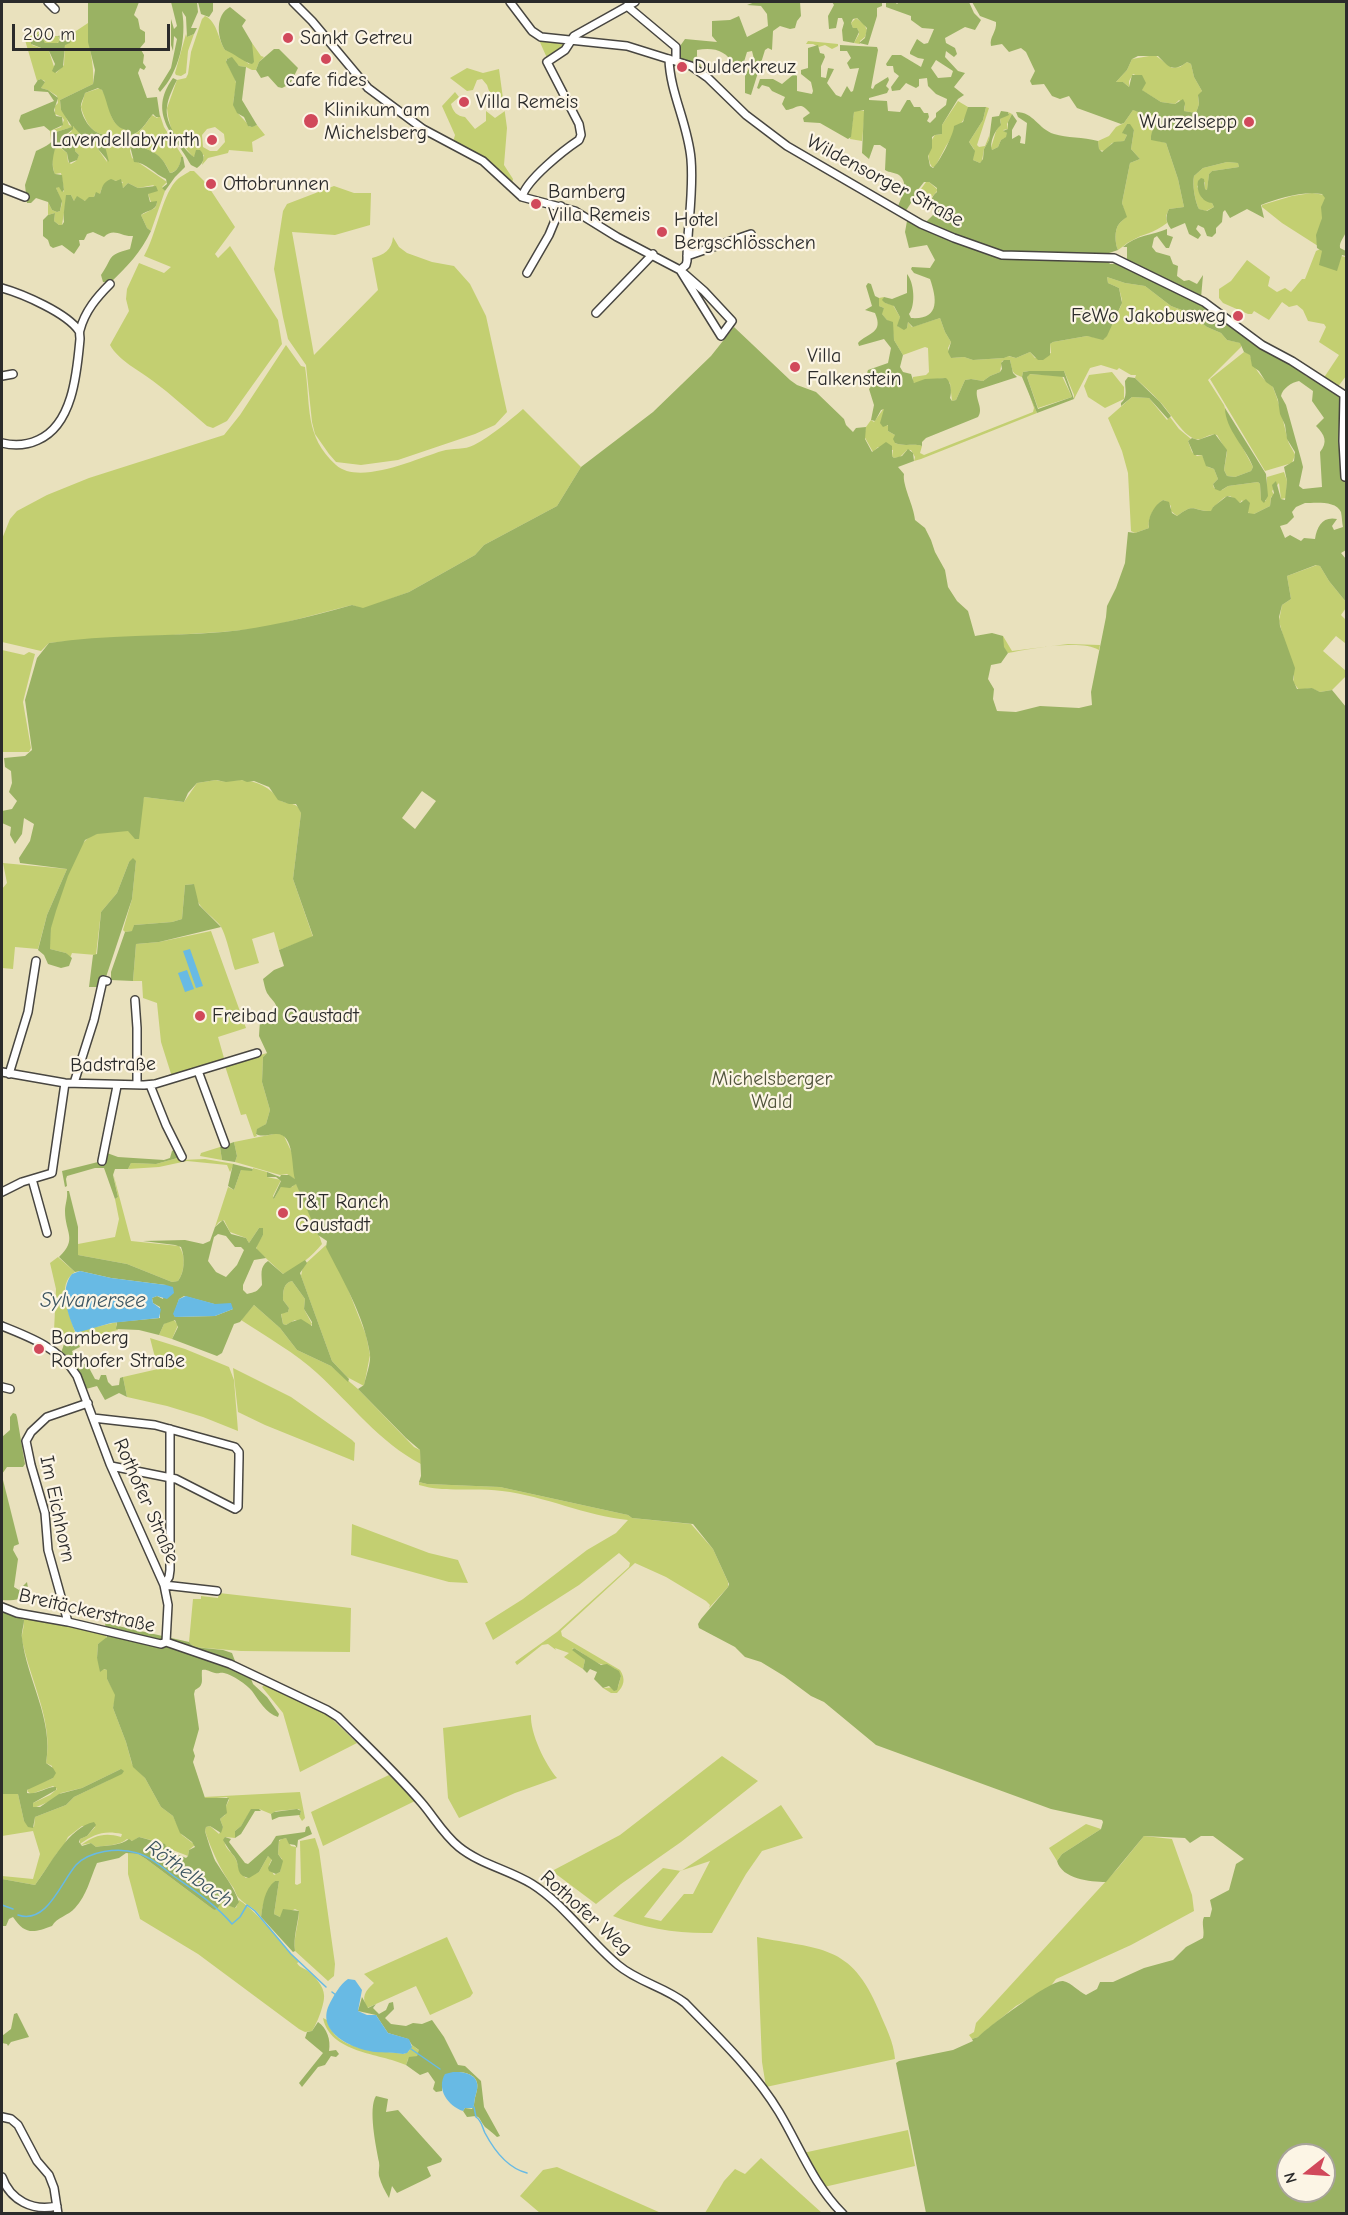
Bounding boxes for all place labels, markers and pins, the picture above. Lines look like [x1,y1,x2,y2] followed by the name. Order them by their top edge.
[300,26,412,50] place label: Sankt Getreu
[281,31,295,45] marker: Sankt Getreu
[319,52,333,66] marker: cafe fides
[694,55,796,79] place label: Dulderkreuz
[675,60,689,74] marker: Dulderkreuz
[286,68,366,92] place label: cafe fides
[476,90,578,114] place label: Villa Remeis
[457,95,471,109] marker: Villa Remeis
[324,98,430,145] place label: Klinikum am Michelsberg
[1139,110,1237,134] place label: Wurzelsepp
[302,112,320,130] marker: Klinikum am Michelsberg
[1242,115,1256,129] marker: Wurzelsepp
[52,128,200,152] place label: Lavendellabyrinth
[205,133,219,147] marker: Lavendellabyrinth
[223,172,329,196] place label: Ottobrunnen
[204,177,218,191] marker: Ottobrunnen
[548,180,650,227] place label: Bamberg Villa Remeis
[529,197,543,211] marker: Bamberg Villa Remeis
[674,208,816,255] place label: Hotel Bergschlösschen
[655,225,669,239] marker: Hotel Bergschlösschen
[1071,304,1226,328] place label: FeWo Jakobusweg
[1231,309,1245,323] marker: FeWo Jakobusweg
[807,344,902,391] place label: Villa Falkenstein
[788,360,802,374] marker: Villa Falkenstein
[212,1004,359,1028] place label: Freibad Gaustadt
[193,1009,207,1023] marker: Freibad Gaustadt
[295,1190,389,1237] place label: T&T Ranch Gaustadt
[276,1206,290,1220] marker: T&T Ranch Gaustadt
[51,1326,185,1373] place label: Bamberg Rothofer Straße
[32,1342,46,1356] marker: Bamberg Rothofer Straße

